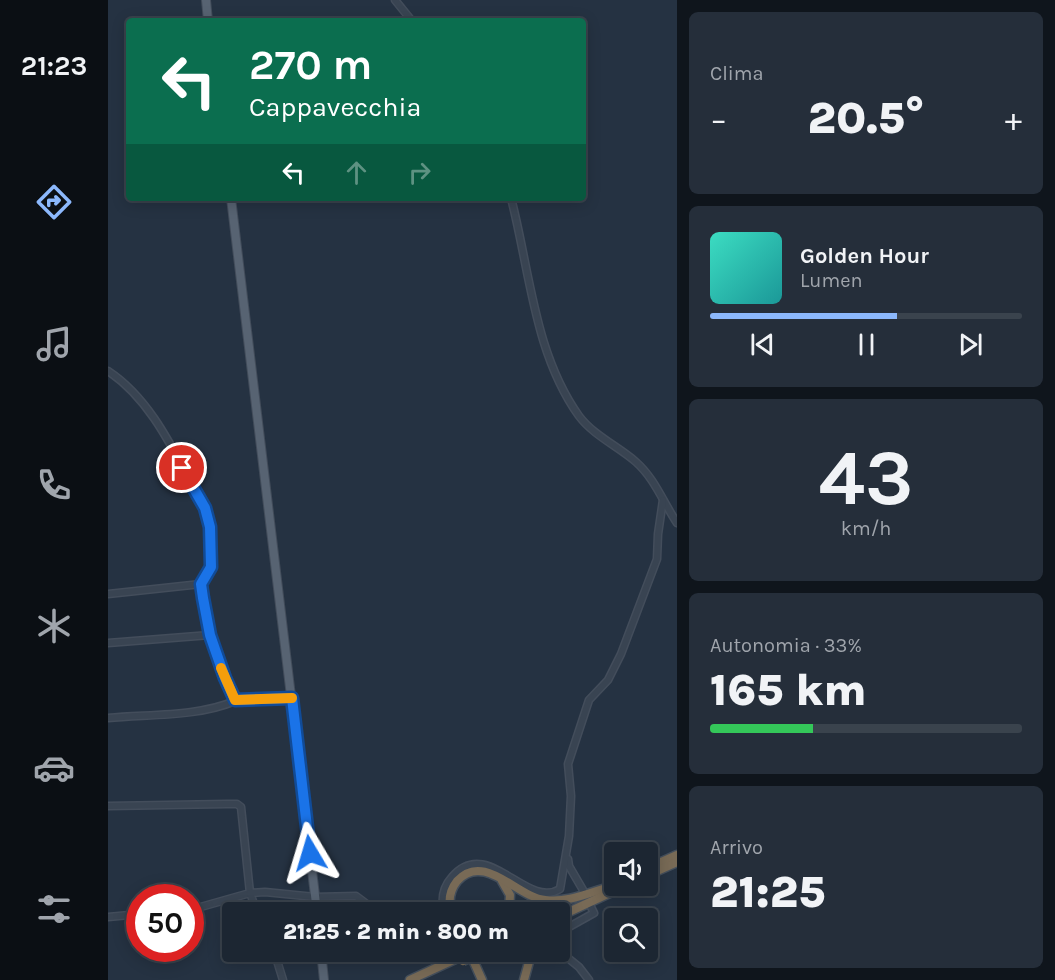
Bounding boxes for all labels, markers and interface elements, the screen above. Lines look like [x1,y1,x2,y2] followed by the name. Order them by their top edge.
[249,40,372,90] text: 270 m
[150,42,228,120] icon: left
[21,50,87,82] text: 21:23
[710,62,764,85] text: Clima
[249,91,421,123] text: Cappavecchia
[808,92,924,144] text: 20.5°
[710,100,727,138] text: −
[1005,100,1022,138] text: +
[277,156,310,189] icon: left
[340,156,373,189] icon: ahead
[403,156,436,189] icon: right
[33,181,75,223] icon: directions
[800,243,929,269] text: Golden Hour
[800,269,863,292] text: Lumen
[33,323,75,365] icon: music
[746,328,779,361] icon: previous
[850,328,883,361] icon: pause
[954,328,987,361] icon: next
[819,432,913,524] text: 43
[156,442,207,493] pin
[165,451,198,484] icon: arrive
[33,464,75,506] icon: phone
[841,517,891,540] text: km/h
[33,605,75,647] icon: climate
[710,634,862,657] text: Autonomia · 33%
[710,664,867,716] text: 165 km
[33,747,75,789] icon: car
[278,821,342,885] position arrow
[710,836,763,859] text: Arrivo
[604,842,658,962] map controls
[604,842,658,896] button: sound
[710,866,825,918] text: 21:25
[126,884,204,962] speed limit sign: 50
[33,888,75,930] icon: filters
[604,908,658,962] button: search
[283,919,509,945] text: 21:25 · 2 min · 800 m

